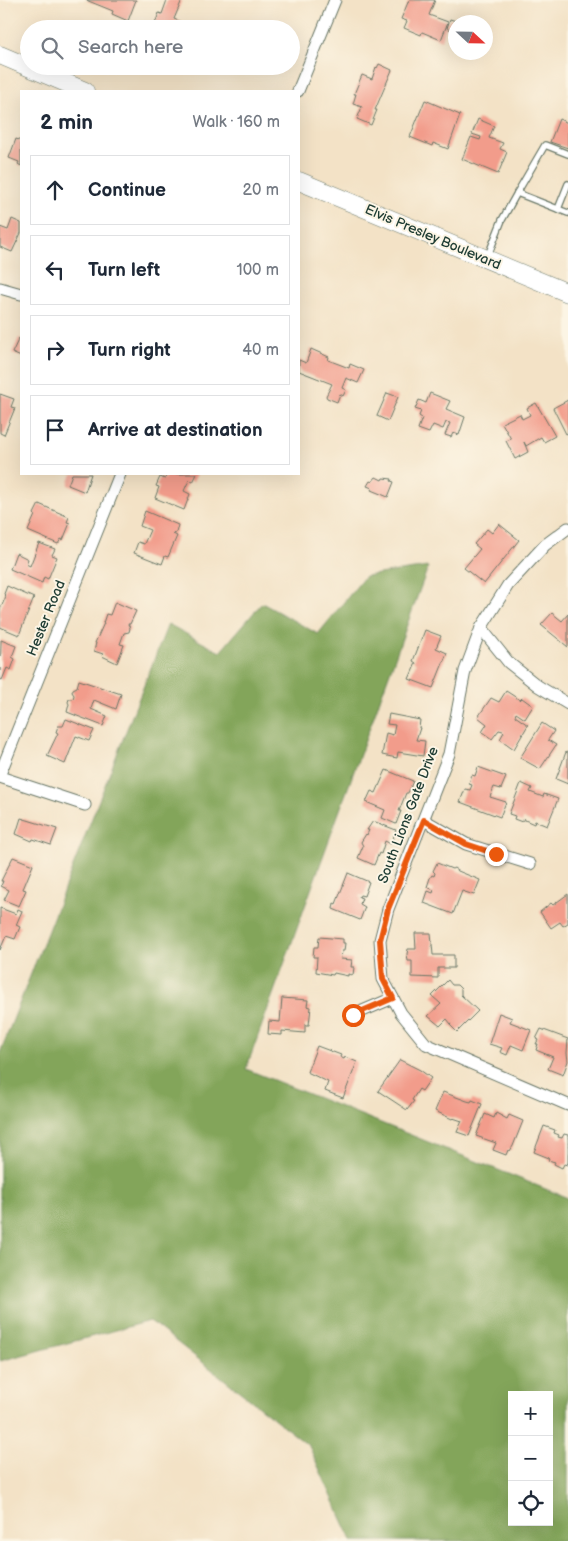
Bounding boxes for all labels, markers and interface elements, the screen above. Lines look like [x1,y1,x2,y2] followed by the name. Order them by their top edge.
[448,15,493,60] north arrow
[20,20,300,75] search box
[38,34,66,62] icon: search
[78,36,183,59] text: Search here
[40,110,93,135] text: 2 min
[192,113,280,132] text: Walk · 160 m
[41,176,69,204] icon: ahead
[88,179,166,202] text: Continue
[243,181,279,200] text: 20 m
[362,201,504,273] street label: Elvis Presley Boulevard
[41,256,69,284] icon: left
[88,259,160,282] text: Turn left
[236,261,279,280] text: 100 m
[41,336,69,364] icon: right
[88,339,171,362] text: Turn right
[242,341,279,360] text: 40 m
[41,416,69,444] icon: arrive
[88,419,263,442] text: Arrive at destination
[23,578,69,658] street label: Hester Road
[374,744,442,886] street label: South Lions Gate Drive
[485,843,508,866] route end
[342,1004,365,1027] route start
[508,1391,553,1526] map controls
[508,1391,553,1436] button: +
[508,1436,553,1481] button: −
[508,1481,553,1526] button: locate

